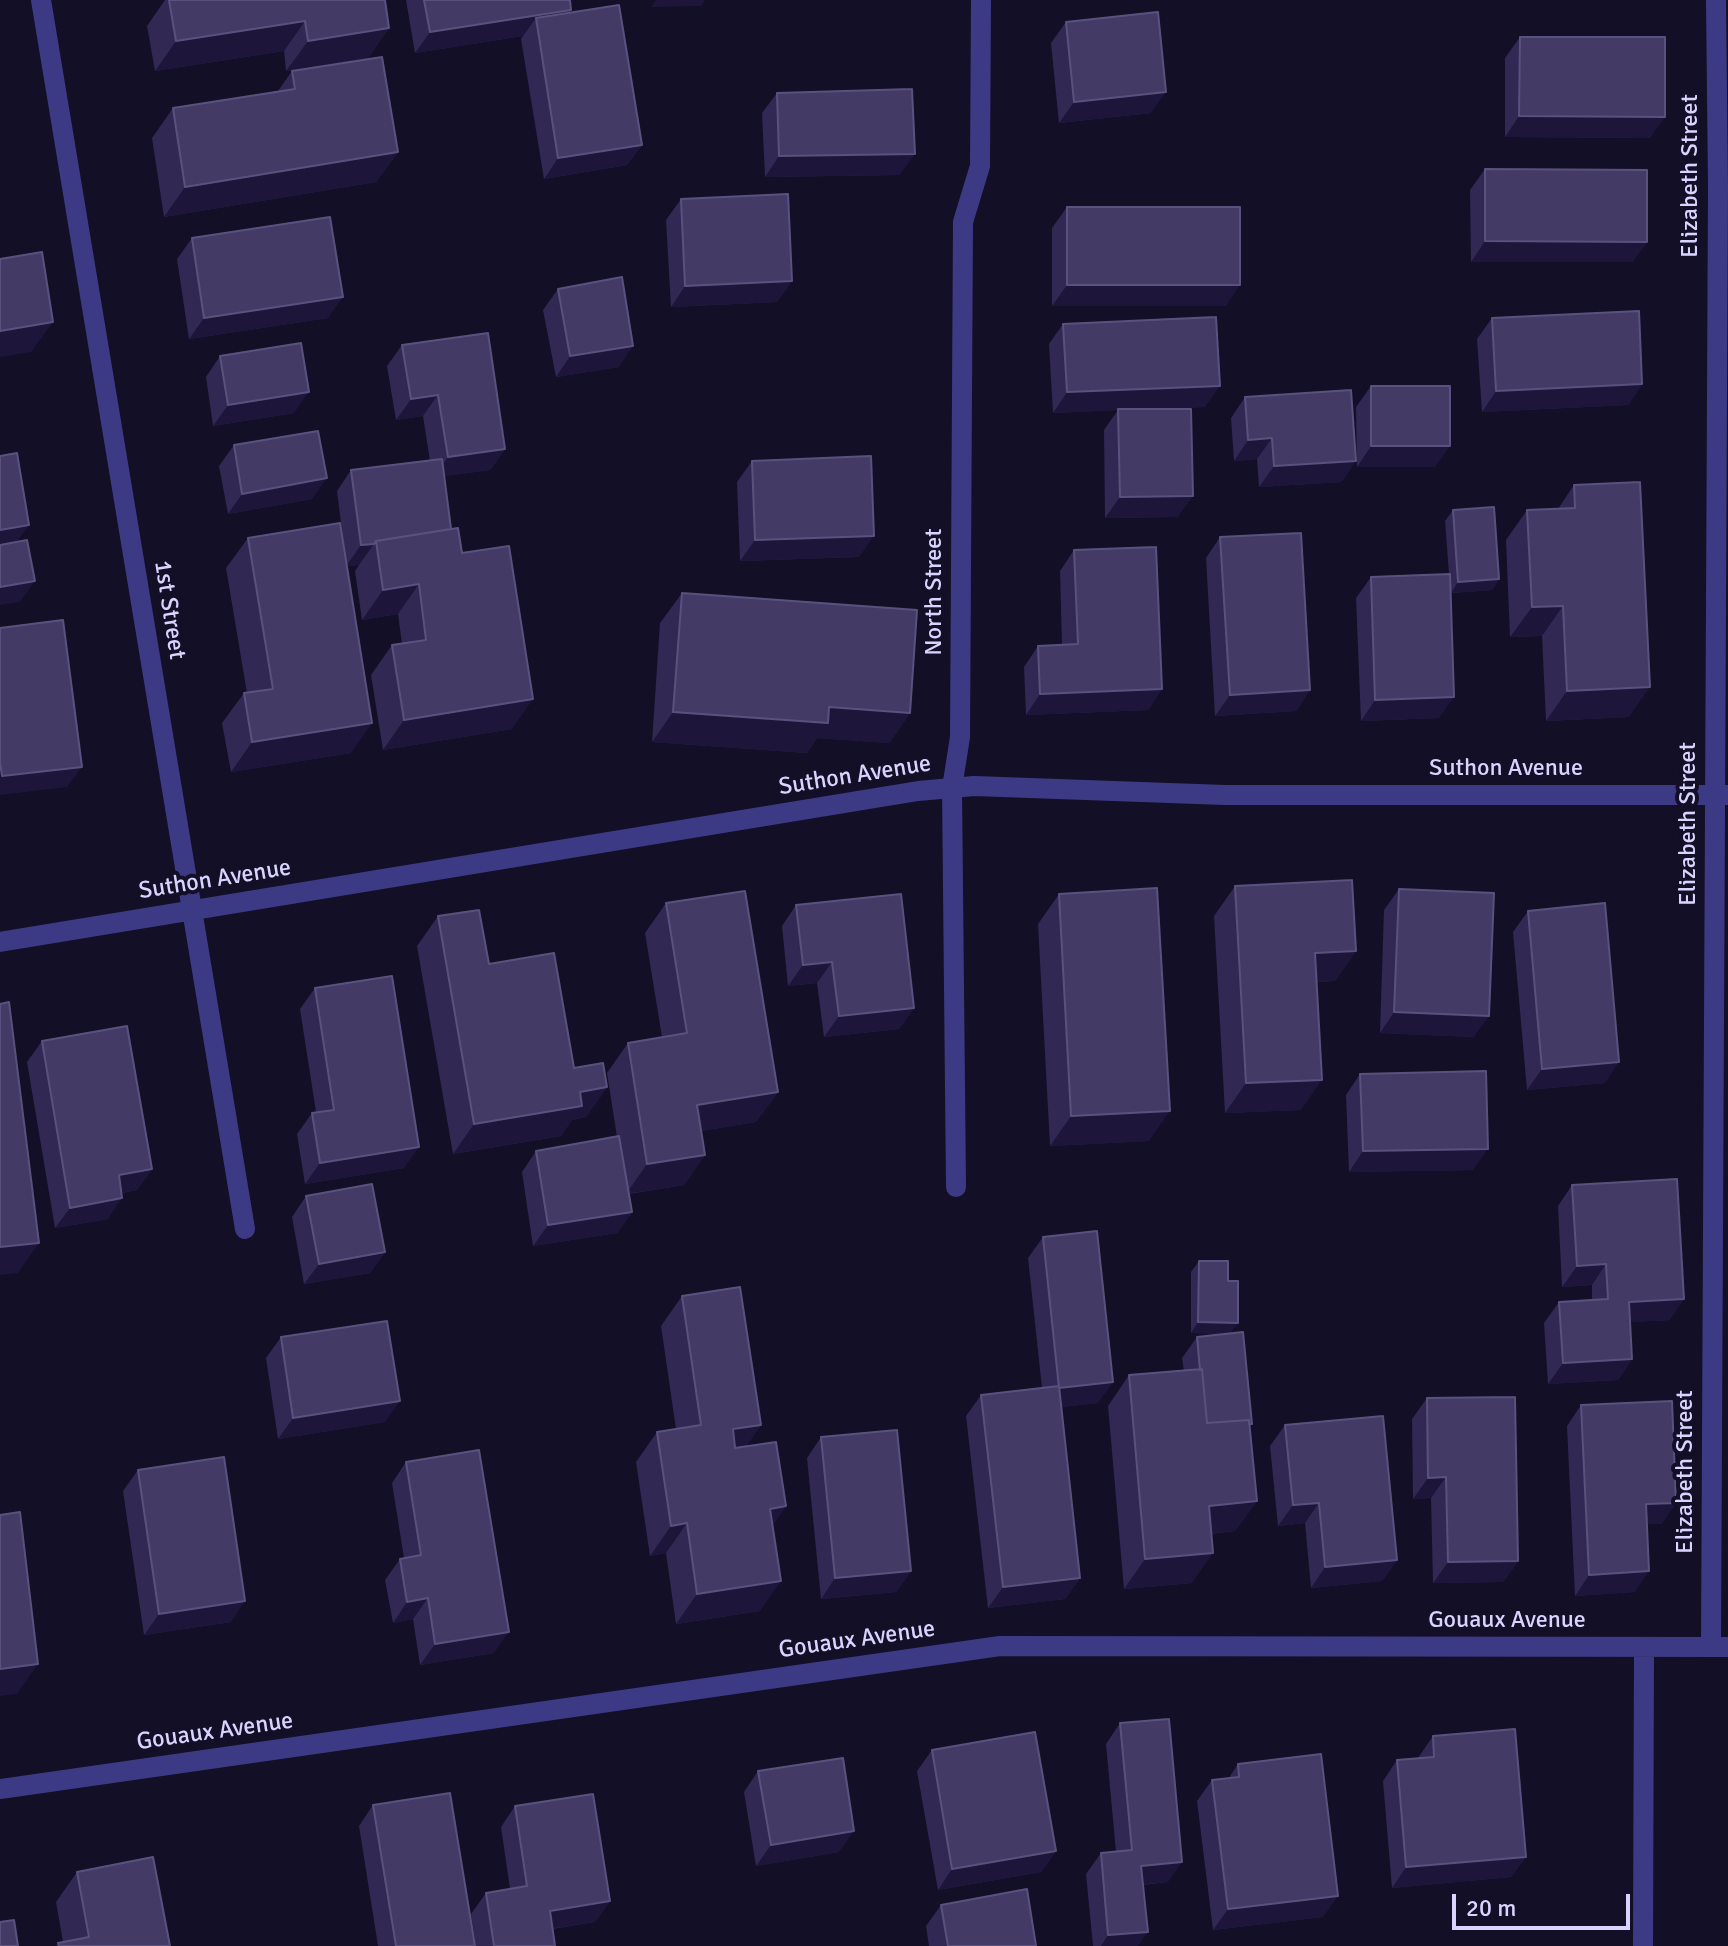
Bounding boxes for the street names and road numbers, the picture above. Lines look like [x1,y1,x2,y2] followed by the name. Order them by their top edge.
[1677,94,1705,258] street label: Elizabeth Street
[921,528,949,656] street label: North Street
[147,559,191,661] street label: 1st Street
[1675,742,1703,906] street label: Elizabeth Street
[777,750,933,802] street label: Suthon Avenue
[1429,755,1583,783] street label: Suthon Avenue
[137,854,293,906] street label: Suthon Avenue
[1672,1390,1700,1554] street label: Elizabeth Street
[1428,1607,1586,1635] street label: Gouaux Avenue
[777,1615,937,1665] street label: Gouaux Avenue
[135,1707,295,1757] street label: Gouaux Avenue

